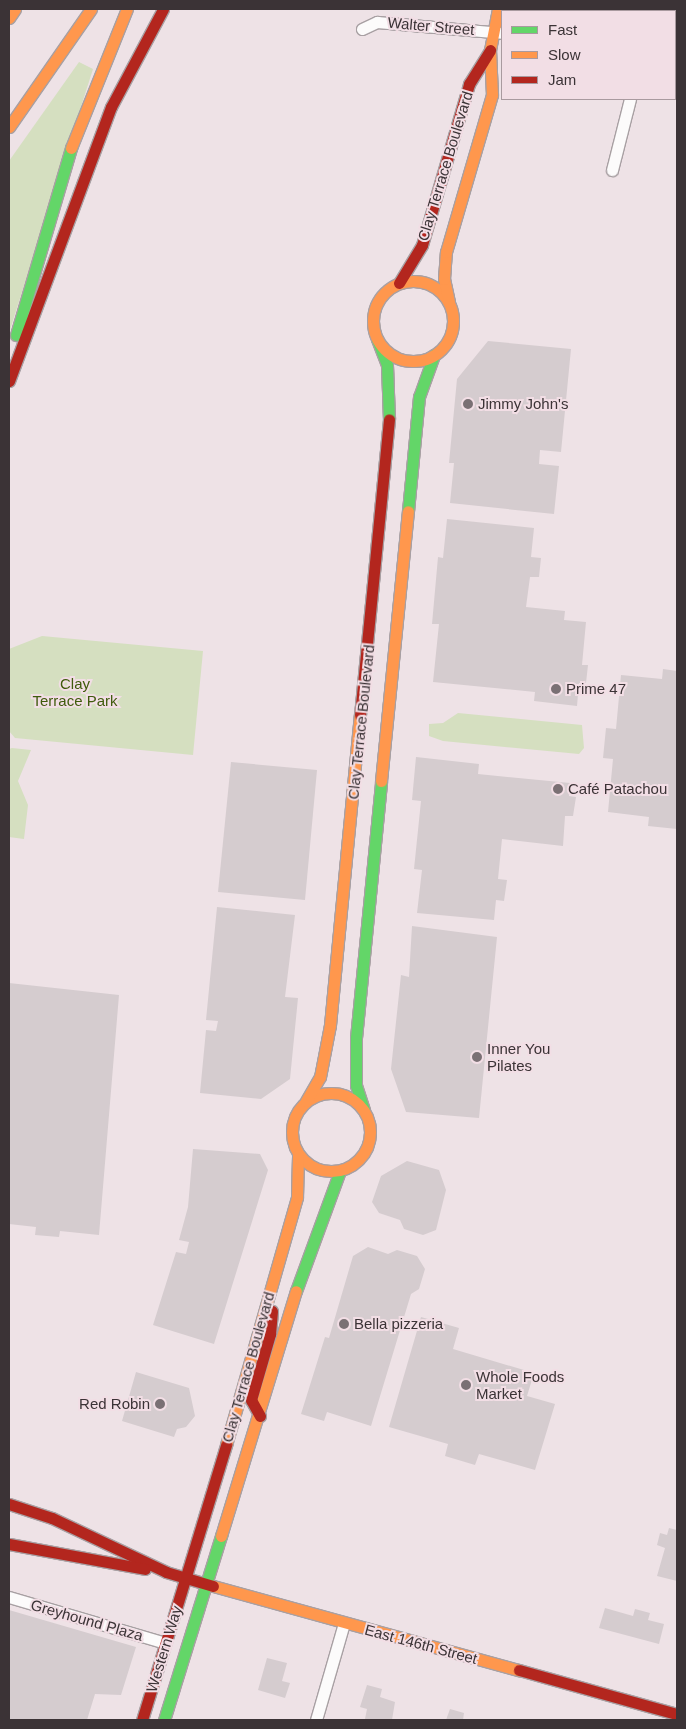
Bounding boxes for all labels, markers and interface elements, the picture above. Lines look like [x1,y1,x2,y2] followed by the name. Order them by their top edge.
[501,10,676,100] legend
[387,13,475,39] street label: Walter Street
[548,21,577,38] text: Fast
[548,46,581,63] text: Slow
[548,71,576,88] text: Jam
[414,89,476,243] street label: Clay Terrace Boulevard
[478,395,568,413] place label: Jimmy John's
[462,398,474,410] marker: Jimmy John's
[344,644,378,800] street label: Clay Terrace Boulevard
[32,674,118,709] park label: Clay Terrace Park
[566,680,626,698] place label: Prime 47
[550,683,562,695] marker: Prime 47
[568,780,667,798] place label: Café Patachou
[552,783,564,795] marker: Café Patachou
[487,1039,551,1074] place label: Inner You Pilates
[471,1051,483,1063] marker: Inner You Pilates
[218,1290,278,1444] street label: Clay Terrace Boulevard
[354,1315,443,1333] place label: Bella pizzeria
[338,1318,350,1330] marker: Bella pizzeria
[476,1367,564,1402] place label: Whole Foods Market
[460,1379,472,1391] marker: Whole Foods Market
[79,1395,150,1413] place label: Red Robin
[154,1398,166,1410] marker: Red Robin
[29,1595,145,1645] street label: Greyhound Plaza
[142,1604,186,1694] street label: Western Way
[363,1620,479,1668] street label: East 146th Street

